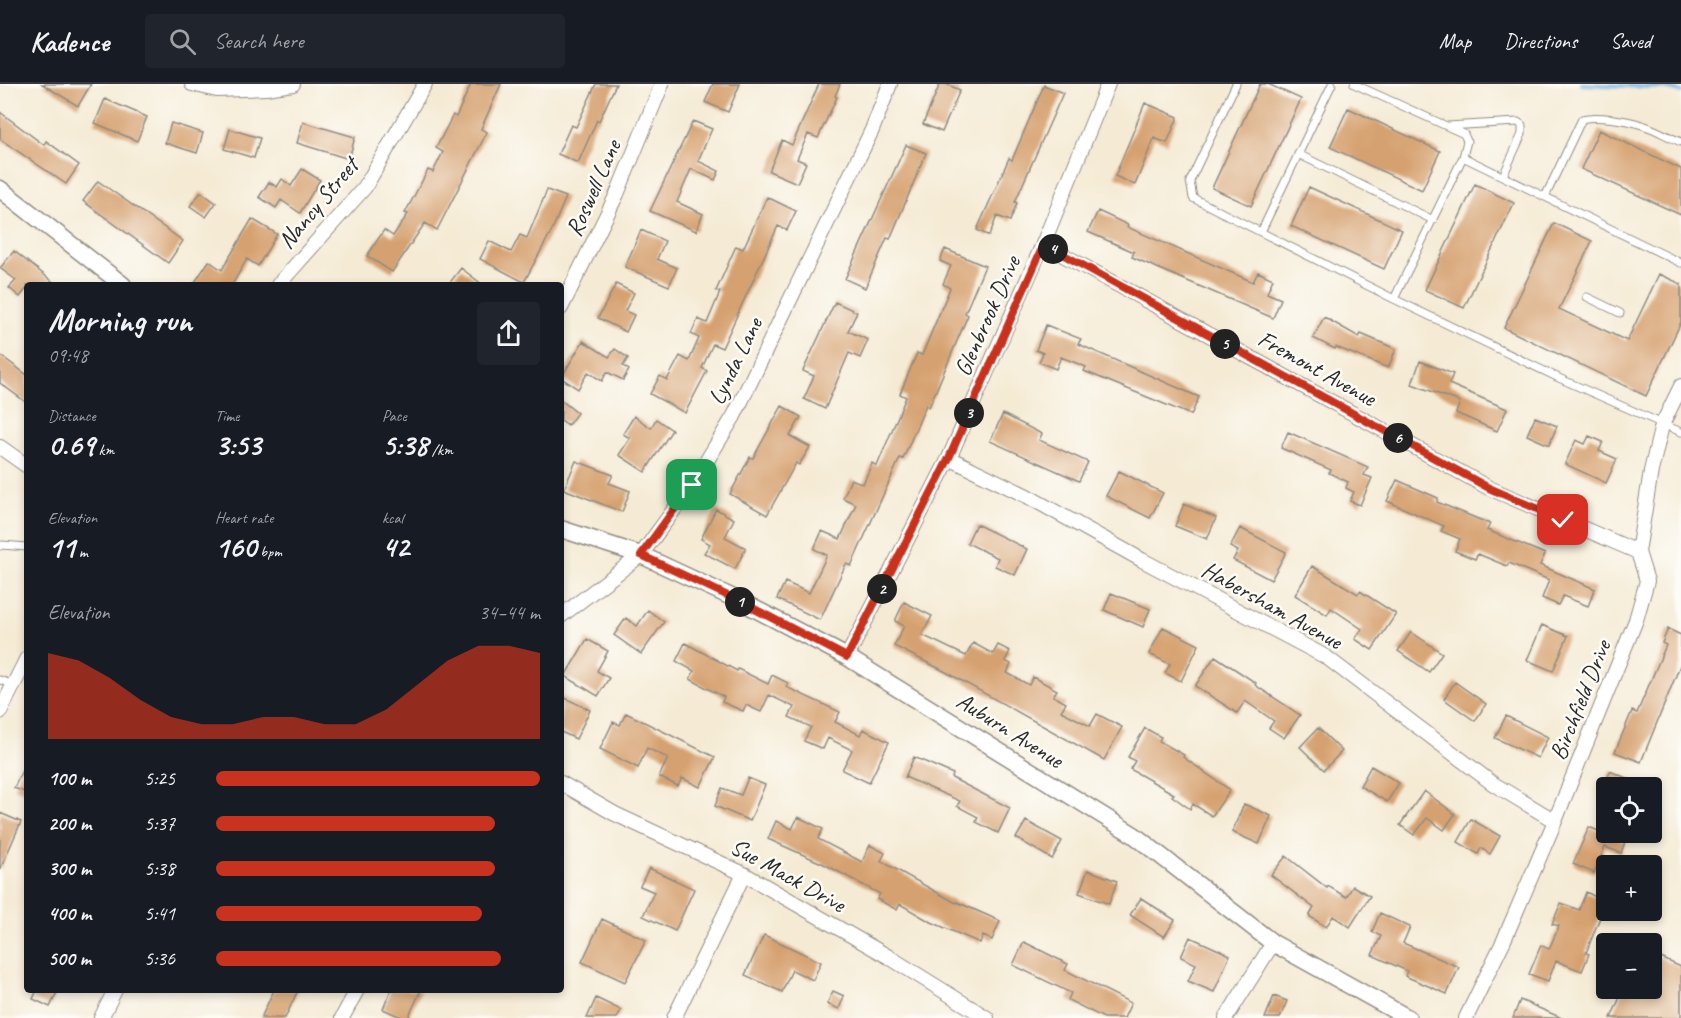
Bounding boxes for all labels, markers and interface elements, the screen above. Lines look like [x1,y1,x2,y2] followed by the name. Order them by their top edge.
[145,14,565,68] search box
[30,24,109,59] text: Kadence
[166,25,199,58] icon: search
[214,27,304,55] text: Search here
[1439,28,1471,54] text: Map
[1504,28,1577,54] text: Directions
[1610,28,1651,54] text: Saved
[559,133,628,241] street label: Roswell Lane
[271,149,367,255] street label: Nancy Street
[1038,234,1068,264] pin: 4
[1049,239,1057,259] text: 4
[947,249,1028,381] street label: Glenbrook Drive
[48,299,192,341] text: Morning run
[477,302,540,365] button: share
[701,311,770,409] street label: Lynda Lane
[1253,323,1383,414] street label: Fremont Avenue
[1210,329,1240,359] pin: 5
[1222,334,1228,354] text: 5
[48,343,88,368] text: 09:48
[954,398,984,428] pin: 3
[965,403,973,423] text: 3
[48,406,96,426] text: Distance
[215,406,239,426] text: Time
[382,406,407,426] text: Pace
[1383,423,1413,453] pin: 6
[48,426,95,464] text: 0.69
[215,426,261,464] text: 3:53
[382,426,428,464] text: 5:38
[1394,428,1402,448] text: 6
[95,440,114,460] text: km
[428,440,453,460] text: /km
[666,459,717,510] pin
[675,468,708,501] icon: arrive
[1537,494,1588,545] pin
[1546,503,1579,536] icon: check
[48,508,97,528] text: Elevation
[215,508,273,528] text: Heart rate
[382,508,403,528] text: kcal
[48,528,75,566] text: 11
[215,528,256,566] text: 160
[382,528,409,566] text: 42
[75,542,88,562] text: m
[256,542,282,562] text: bpm
[1197,554,1349,657] street label: Habersham Avenue
[867,574,897,604] pin: 2
[878,579,886,599] text: 2
[725,587,755,617] pin: 1
[736,592,744,612] text: 1
[48,600,110,625] text: Elevation
[479,600,540,625] text: 34–44 m
[1542,634,1618,764] street label: Birchfield Drive
[951,685,1071,776] street label: Auburn Avenue
[48,766,91,791] text: 100 m
[144,766,175,791] text: 5:25
[1596,777,1662,999] map controls
[1596,777,1662,843] button: locate
[48,811,91,836] text: 200 m
[144,811,175,836] text: 5:37
[725,831,853,920] street label: Sue Mack Drive
[1596,855,1662,921] button: +
[48,856,91,881] text: 300 m
[144,856,175,881] text: 5:38
[48,901,91,926] text: 400 m
[144,901,175,926] text: 5:41
[1596,933,1662,999] button: −
[48,946,91,971] text: 500 m
[144,946,175,971] text: 5:36

